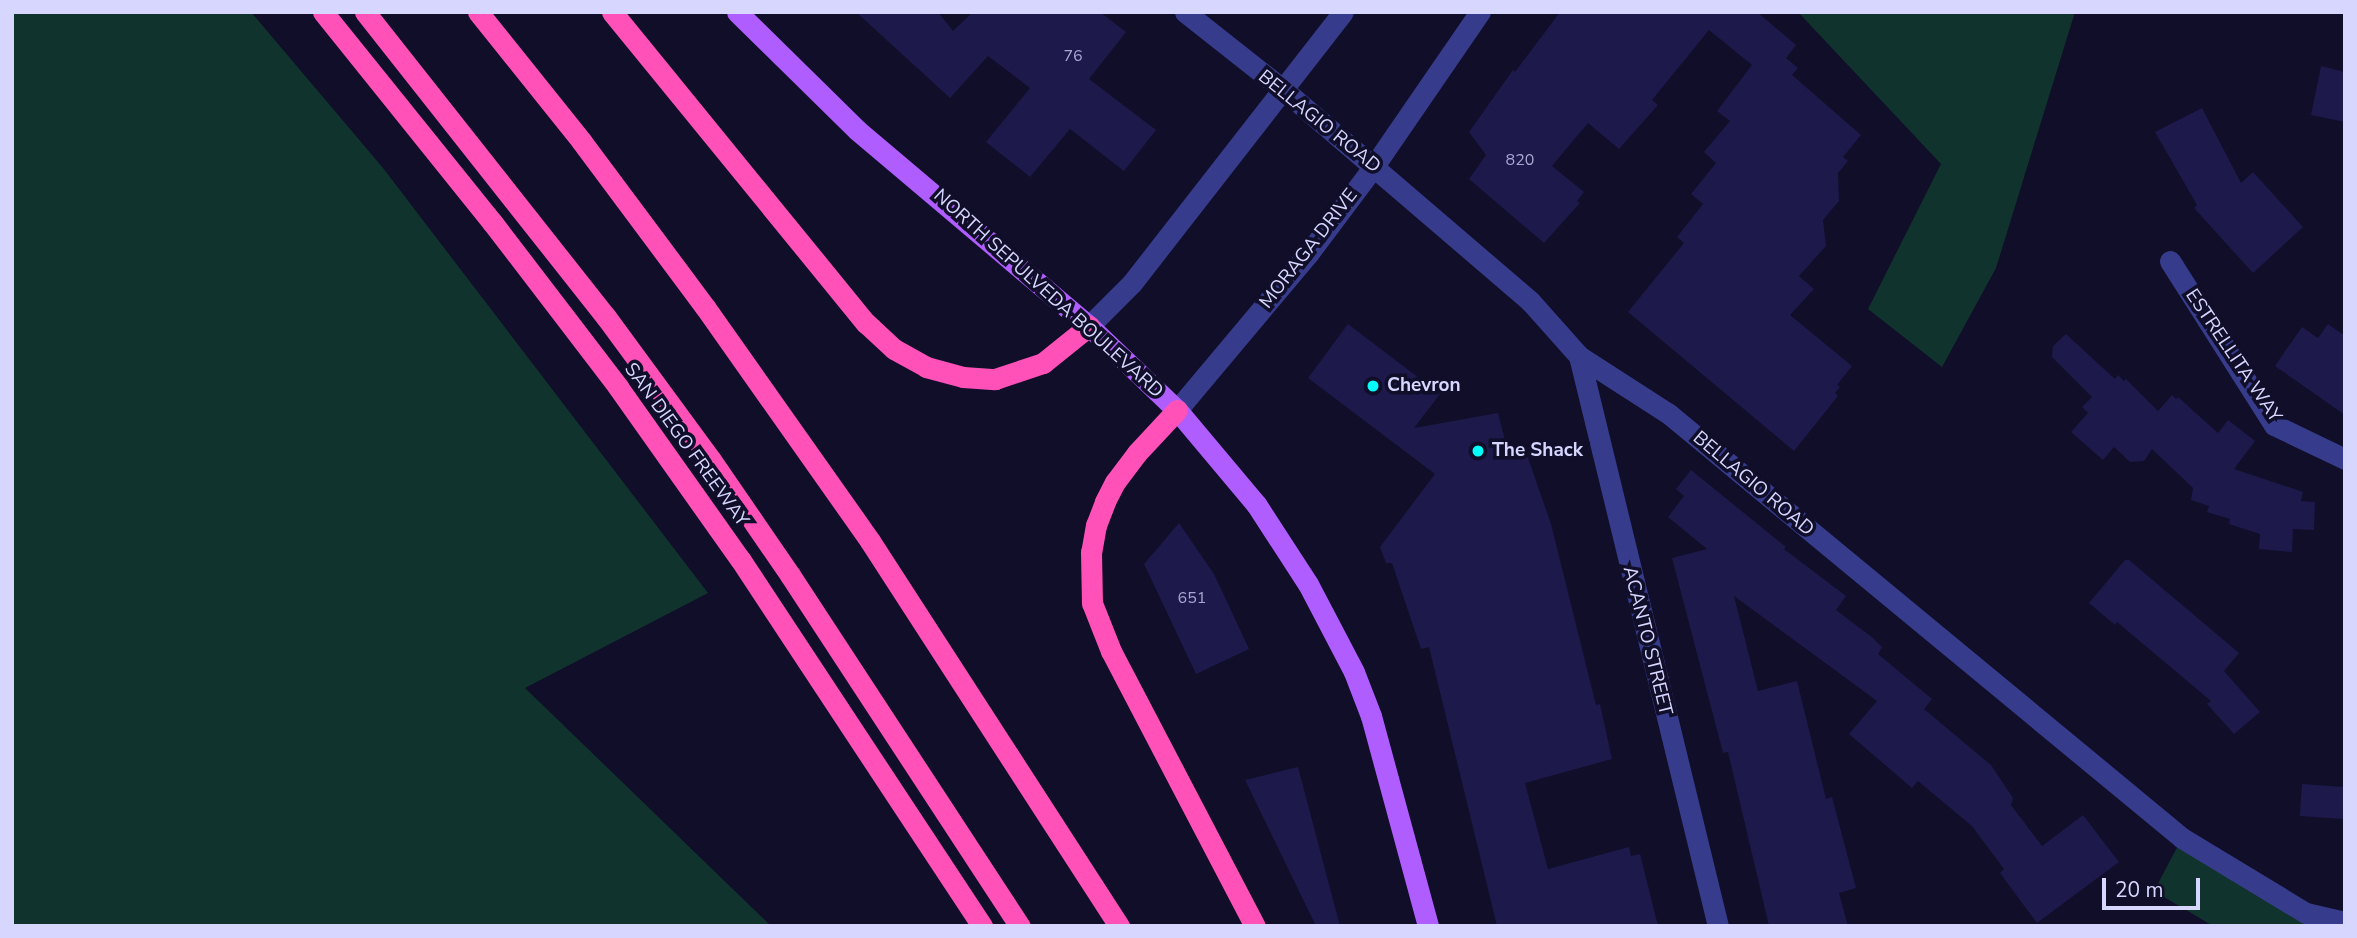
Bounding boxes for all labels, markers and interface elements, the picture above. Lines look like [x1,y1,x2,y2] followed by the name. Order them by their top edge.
[1063,46,1083,66] house number: 76
[1253,66,1385,178] street label: BELLAGIO ROAD
[1506,150,1534,170] house number: 820
[929,185,1167,403] street label: NORTH SEPULVEDA BOULEVARD
[1255,185,1363,313] street label: MORAGA DRIVE
[2180,285,2286,427] street label: ESTRELLITA WAY
[619,359,753,531] street label: SAN DIEGO FREEWAY
[1387,375,1461,397] place label: Chevron
[1365,378,1381,394] marker: Chevron
[1688,427,1818,541] street label: BELLAGIO ROAD
[1492,440,1583,462] place label: The Shack
[1470,443,1486,459] marker: The Shack
[1617,564,1677,718] street label: ACANTO STREET
[1178,588,1206,608] house number: 651
[2105,864,2203,908] scale bar
[2115,876,2164,904] text: 20 m

